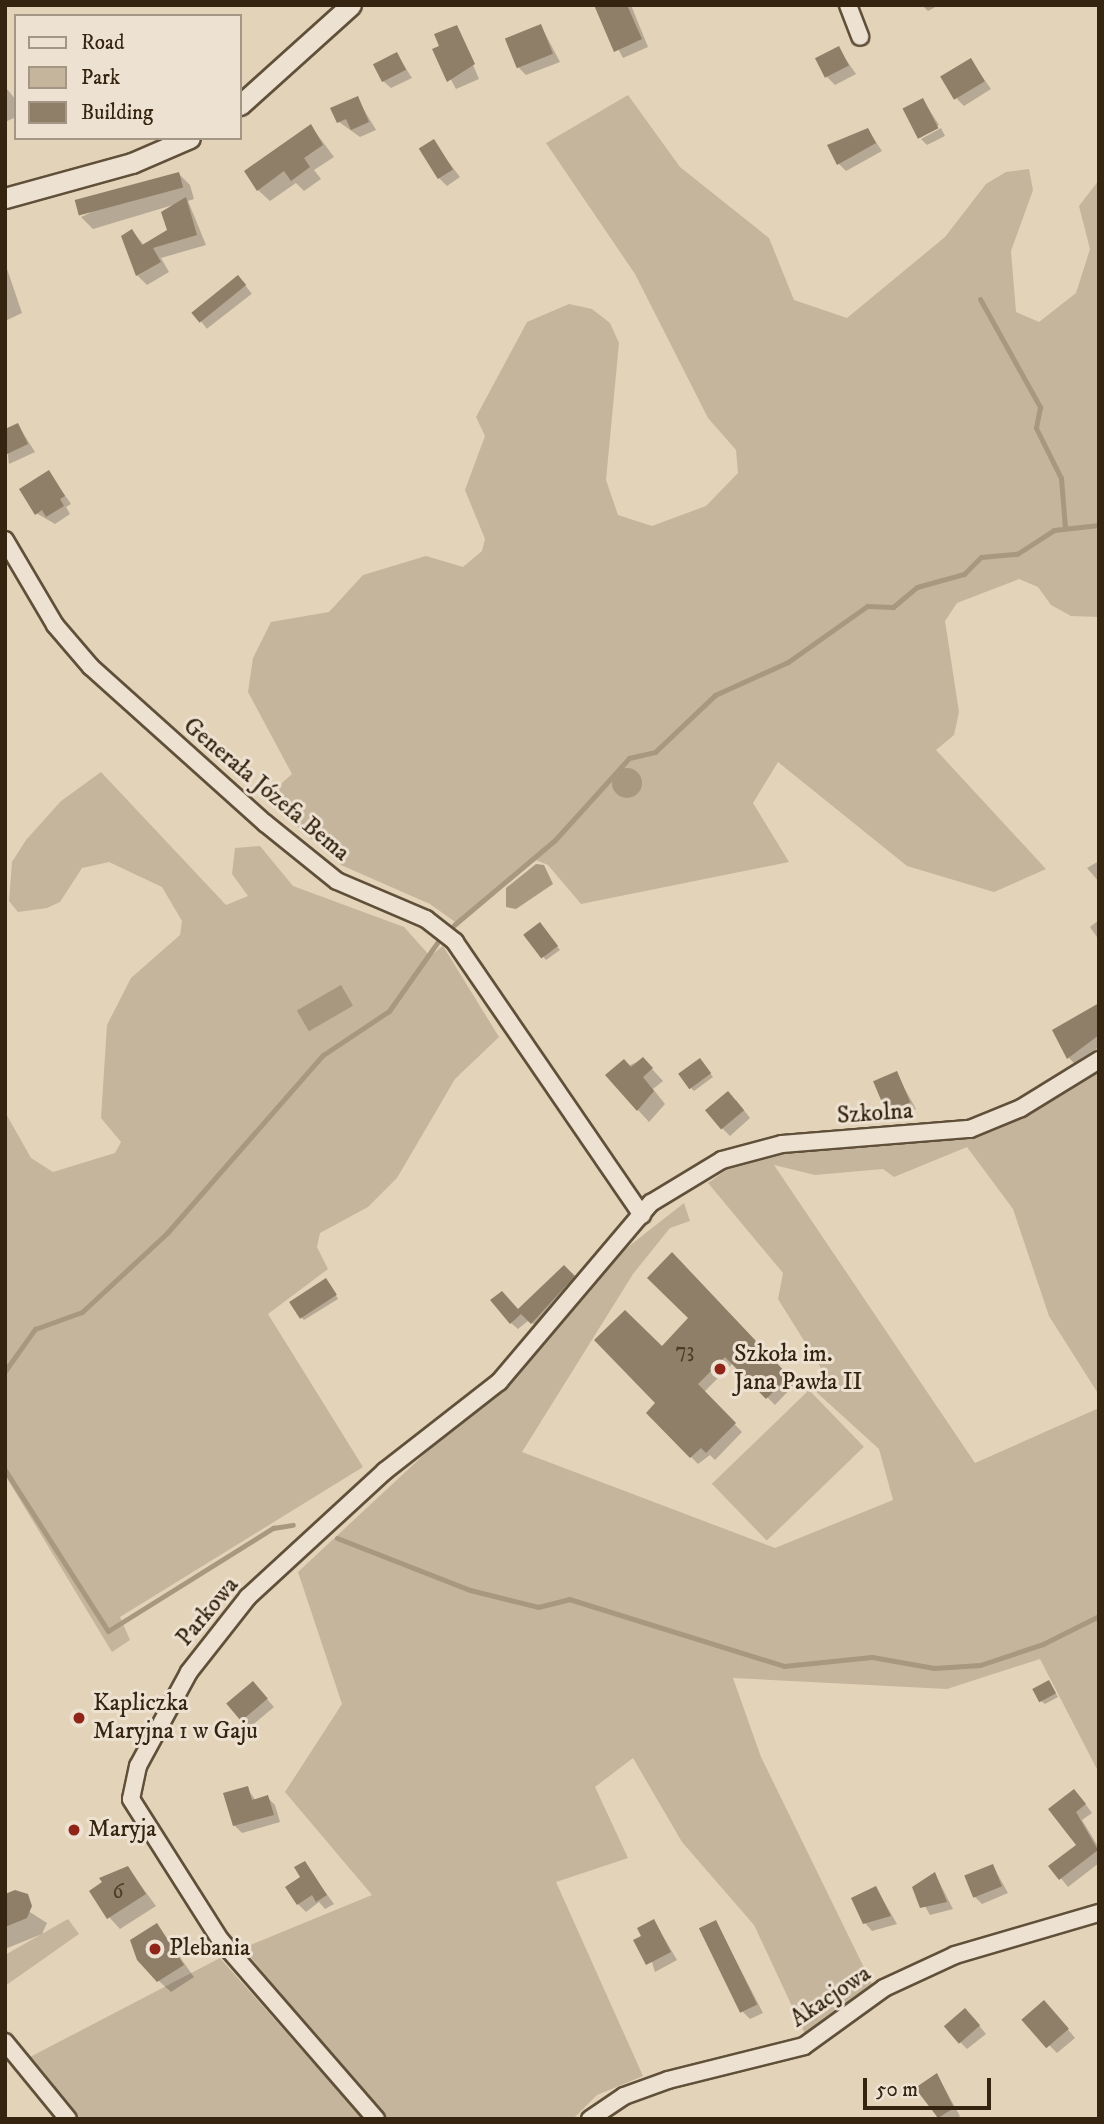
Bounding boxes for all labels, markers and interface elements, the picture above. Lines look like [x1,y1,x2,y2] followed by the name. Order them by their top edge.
[14,14,242,140] legend
[81,30,125,56] text: Road
[81,65,120,91] text: Park
[81,100,153,126] text: Building
[177,712,355,868] street label: Generała Józefa Bema
[836,1097,914,1131] street label: Szkolna
[676,1338,694,1364] house number: 73
[734,1341,862,1397] place label: Szkoła im. Jana Pawła II
[712,1361,728,1377] marker: Szkoła im. Jana Pawła II
[171,1571,245,1653] street label: Parkowa
[93,1690,258,1746] place label: Kapliczka Maryjna 1 w Gaju
[71,1710,87,1726] marker: Kapliczka Maryjna 1 w Gaju
[88,1816,156,1844] place label: Maryja
[66,1822,82,1838] marker: Maryja
[113,1879,123,1905] house number: 6
[169,1935,250,1963] place label: Plebania
[147,1941,163,1957] marker: Plebania
[785,1960,877,2034] street label: Akacjowa
[866,2064,994,2108] scale bar
[876,2077,918,2103] text: 50 m

